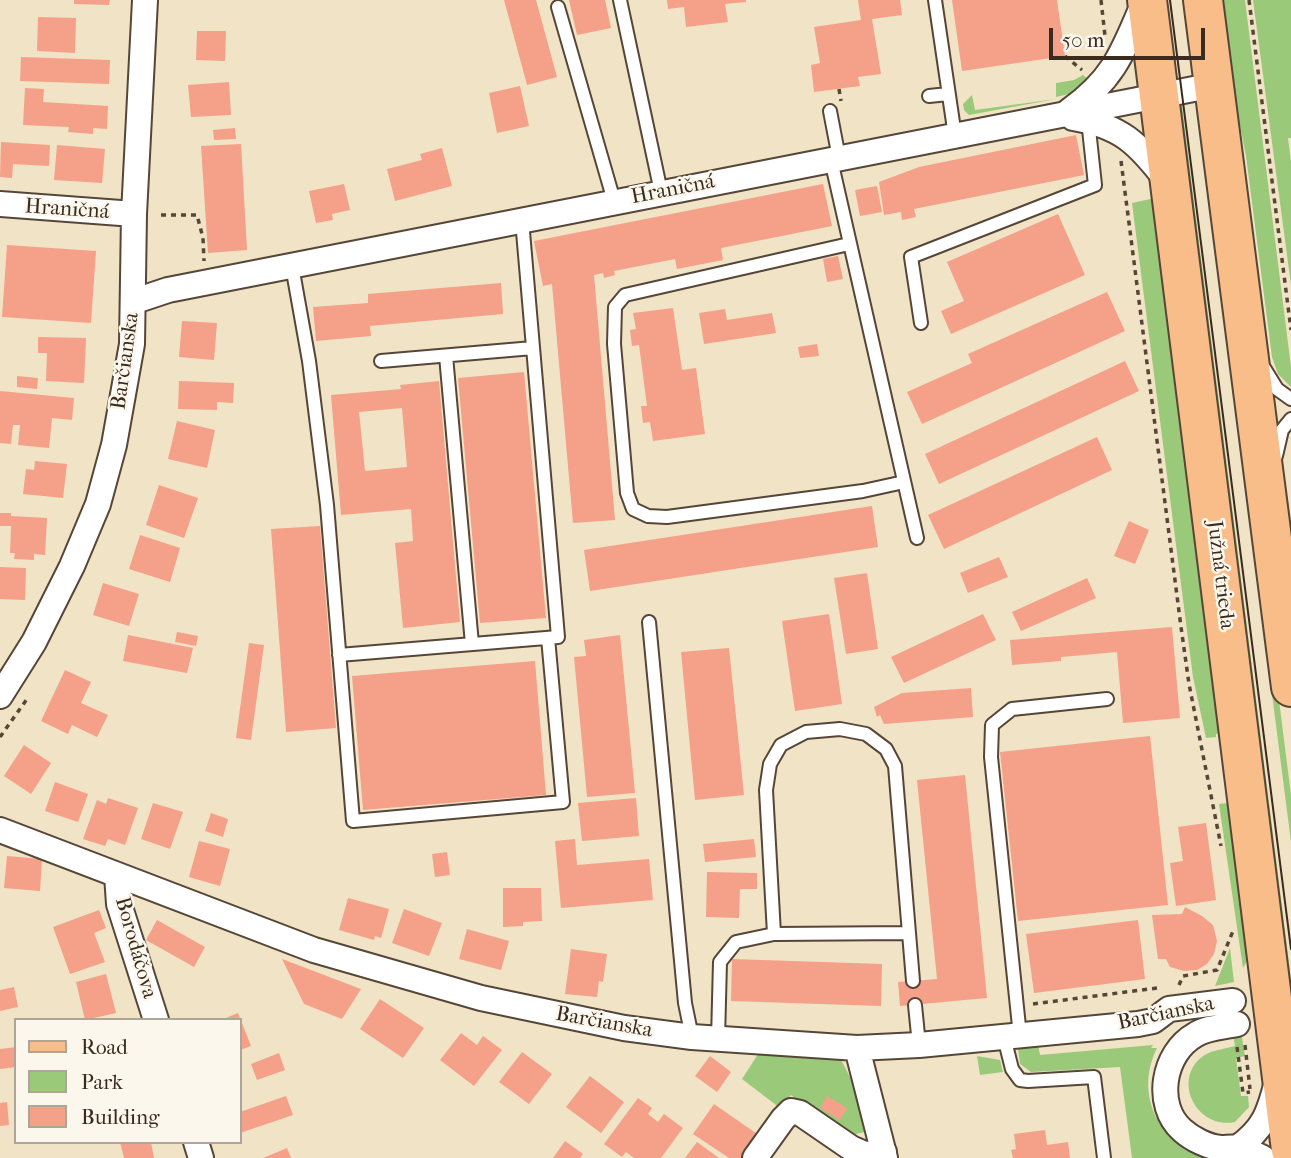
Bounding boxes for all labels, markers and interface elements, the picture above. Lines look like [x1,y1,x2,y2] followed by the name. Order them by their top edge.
[1053,14,1209,58] scale bar
[1062,28,1105,52] text: 50 m
[629,170,717,210] street label: Hraničná
[24,194,110,226] street label: Hraničná
[107,311,145,411] street label: Barčianska
[1201,519,1239,631] street label: Južná trieda
[109,894,161,1002] street label: Borodáčova
[1116,992,1216,1036] street label: Barčianska
[554,1002,654,1044] street label: Barčianska
[14,1018,242,1144] legend
[81,1035,128,1059] text: Road
[81,1070,123,1094] text: Park
[81,1105,159,1129] text: Building

